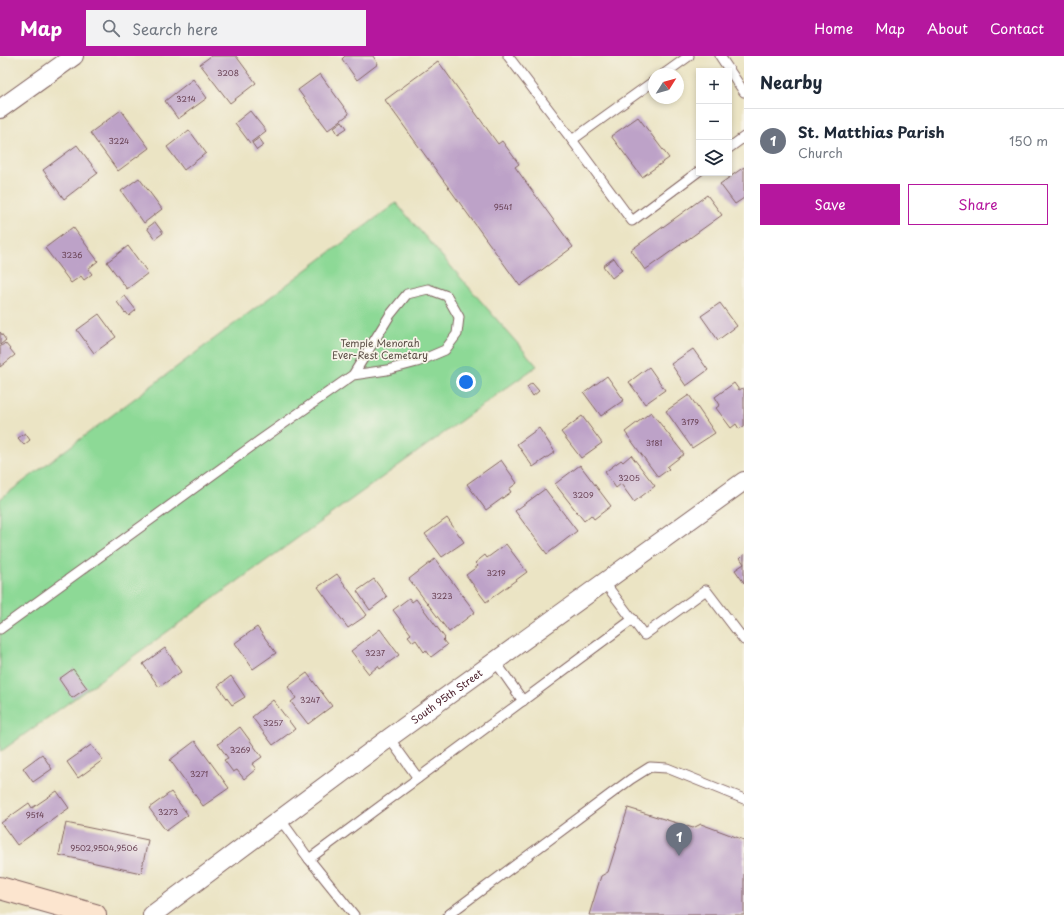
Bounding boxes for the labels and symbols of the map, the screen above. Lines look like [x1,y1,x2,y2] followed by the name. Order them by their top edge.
[217,67,239,79] house number: 3208
[648,68,684,104] north arrow
[176,93,196,105] house number: 3214
[109,135,129,147] house number: 3224
[494,201,512,213] house number: 9541
[61,249,83,261] house number: 3236
[332,335,428,362] park label: Temple Menorah Ever-Rest Cemetary
[456,372,476,392] your location
[681,416,699,428] house number: 3179
[646,437,662,449] house number: 3181
[618,472,640,484] house number: 3205
[572,489,594,501] house number: 3209
[486,567,506,579] house number: 3219
[432,590,452,602] house number: 3223
[365,647,386,659] house number: 3237
[408,665,485,727] street label: South 95th Street
[300,694,321,706] house number: 3247
[263,717,283,729] house number: 3257
[230,744,251,756] house number: 3269
[190,768,208,780] house number: 3271
[158,806,178,818] house number: 3273
[26,809,44,821] house number: 9514
[666,823,692,856] pin: 1
[70,842,138,854] house number: 9502,9504,9506

